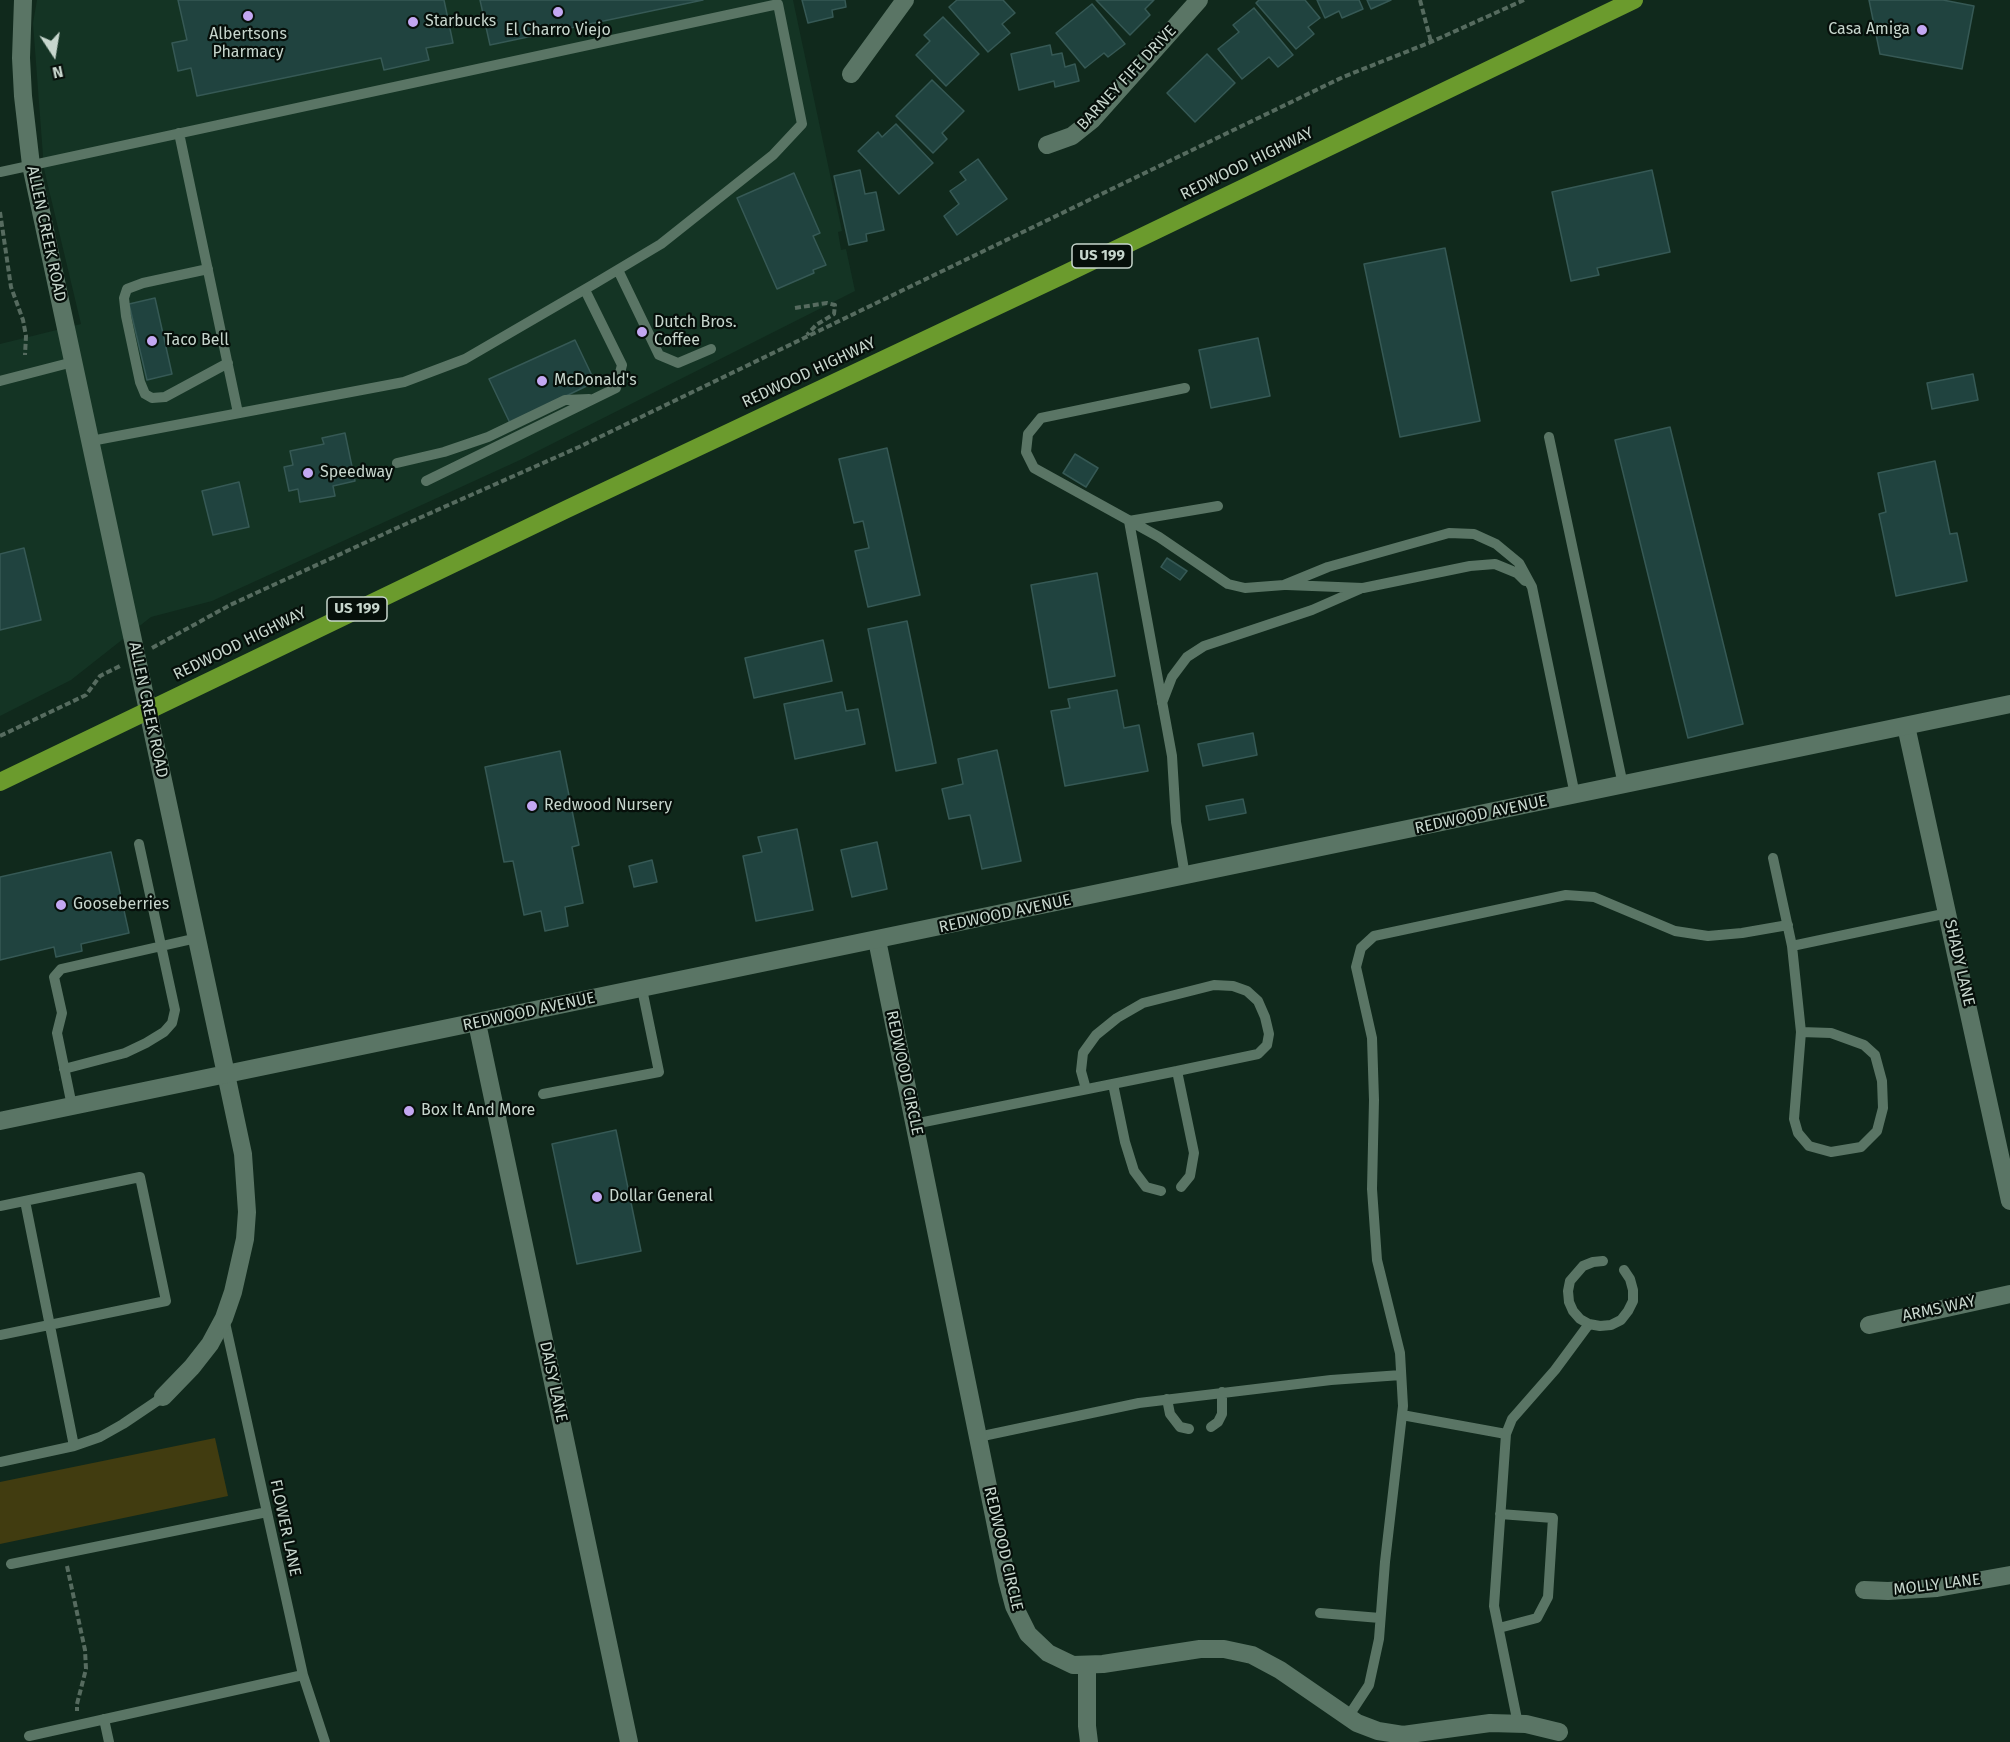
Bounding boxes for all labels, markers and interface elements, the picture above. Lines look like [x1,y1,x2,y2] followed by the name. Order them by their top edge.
[551,5,565,19] marker: El Charro Viejo
[241,9,255,23] marker: Albertsons Pharmacy
[425,12,496,32] place label: Starbucks
[406,15,420,29] marker: Starbucks
[1828,20,1910,40] place label: Casa Amiga
[505,21,611,41] place label: El Charro Viejo
[1073,22,1181,134] street label: BARNEY FIFE DRIVE
[1915,23,1929,37] marker: Casa Amiga
[24,24,84,84] north arrow
[209,25,287,63] place label: Albertsons Pharmacy
[51,62,65,82] text: N
[1177,123,1317,205] street label: REDWOOD HIGHWAY
[22,164,70,304] street label: ALLEN CREEK ROAD
[1072,244,1132,268] road number: US 199
[654,313,736,351] place label: Dutch Bros. Coffee
[635,325,649,339] marker: Dutch Bros. Coffee
[164,331,229,351] place label: Taco Bell
[145,334,159,348] marker: Taco Bell
[739,334,879,412] street label: REDWOOD HIGHWAY
[554,371,637,391] place label: McDonald's
[535,374,549,388] marker: McDonald's
[320,463,393,483] place label: Speedway
[301,466,315,480] marker: Speedway
[327,597,387,621] road number: US 199
[170,603,310,685] street label: REDWOOD HIGHWAY
[124,640,172,780] street label: ALLEN CREEK ROAD
[1413,792,1549,838] street label: REDWOOD AVENUE
[544,796,672,816] place label: Redwood Nursery
[525,799,539,813] marker: Redwood Nursery
[937,891,1073,937] street label: REDWOOD AVENUE
[73,895,169,915] place label: Gooseberries
[54,898,68,912] marker: Gooseberries
[1940,918,1978,1008] street label: SHADY LANE
[461,989,597,1035] street label: REDWOOD AVENUE
[881,1009,927,1137] street label: REDWOOD CIRCLE
[421,1101,535,1121] place label: Box It And More
[402,1104,416,1118] marker: Box It And More
[609,1187,713,1207] place label: Dollar General
[590,1190,604,1204] marker: Dollar General
[1901,1292,1977,1326] street label: ARMS WAY
[535,1340,571,1424] street label: DAISY LANE
[265,1478,305,1578] street label: FLOWER LANE
[979,1485,1027,1613] street label: REDWOOD CIRCLE
[1892,1570,1982,1600] street label: MOLLY LANE

